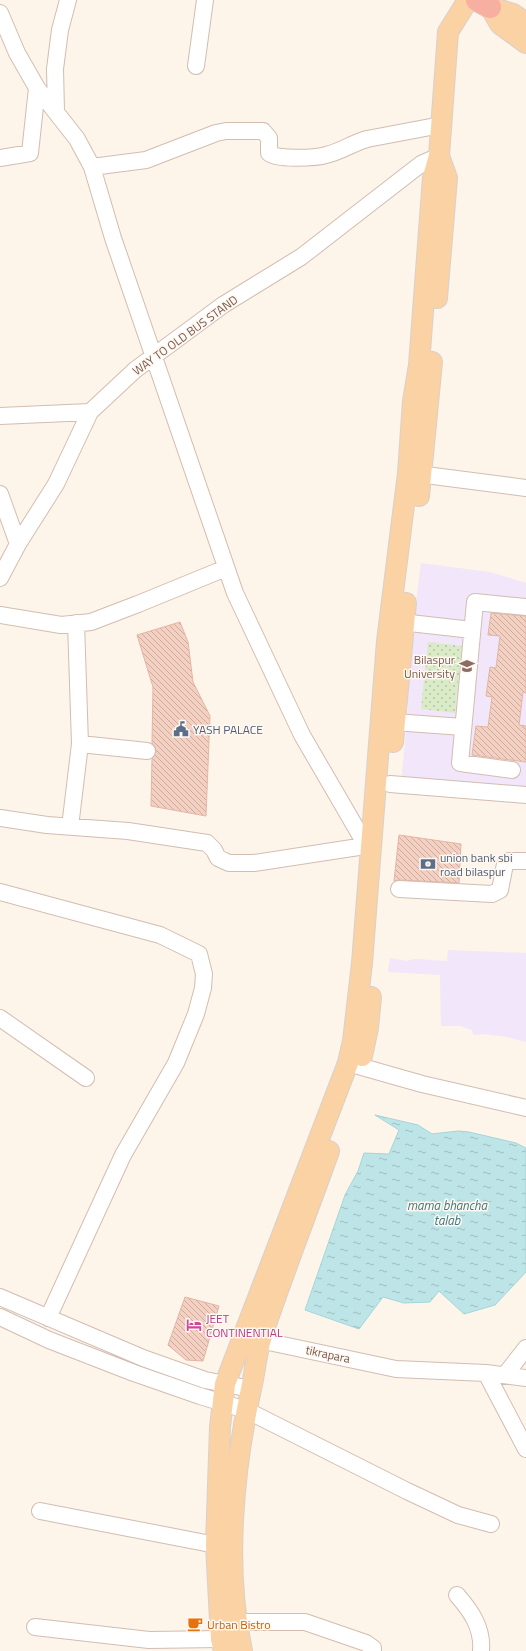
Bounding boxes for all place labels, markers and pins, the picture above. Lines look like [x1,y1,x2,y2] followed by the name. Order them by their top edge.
[404,650,455,683] place label: Bilaspur University
[458,657,476,675] school or university icon: Bilaspur University
[172,720,190,738] public building icon: YASH PALACE
[193,720,263,739] place label: YASH PALACE
[440,848,513,881] place label: union bank sbi road bilaspur
[419,855,437,873] bank icon: union bank sbi road bilaspur
[206,1309,283,1342] place label: JEET CONTINENTIAL
[185,1316,203,1334] hotel icon: JEET CONTINENTIAL
[186,1615,204,1633] cafe icon: Urban Bistro
[207,1615,270,1634] place label: Urban Bistro

